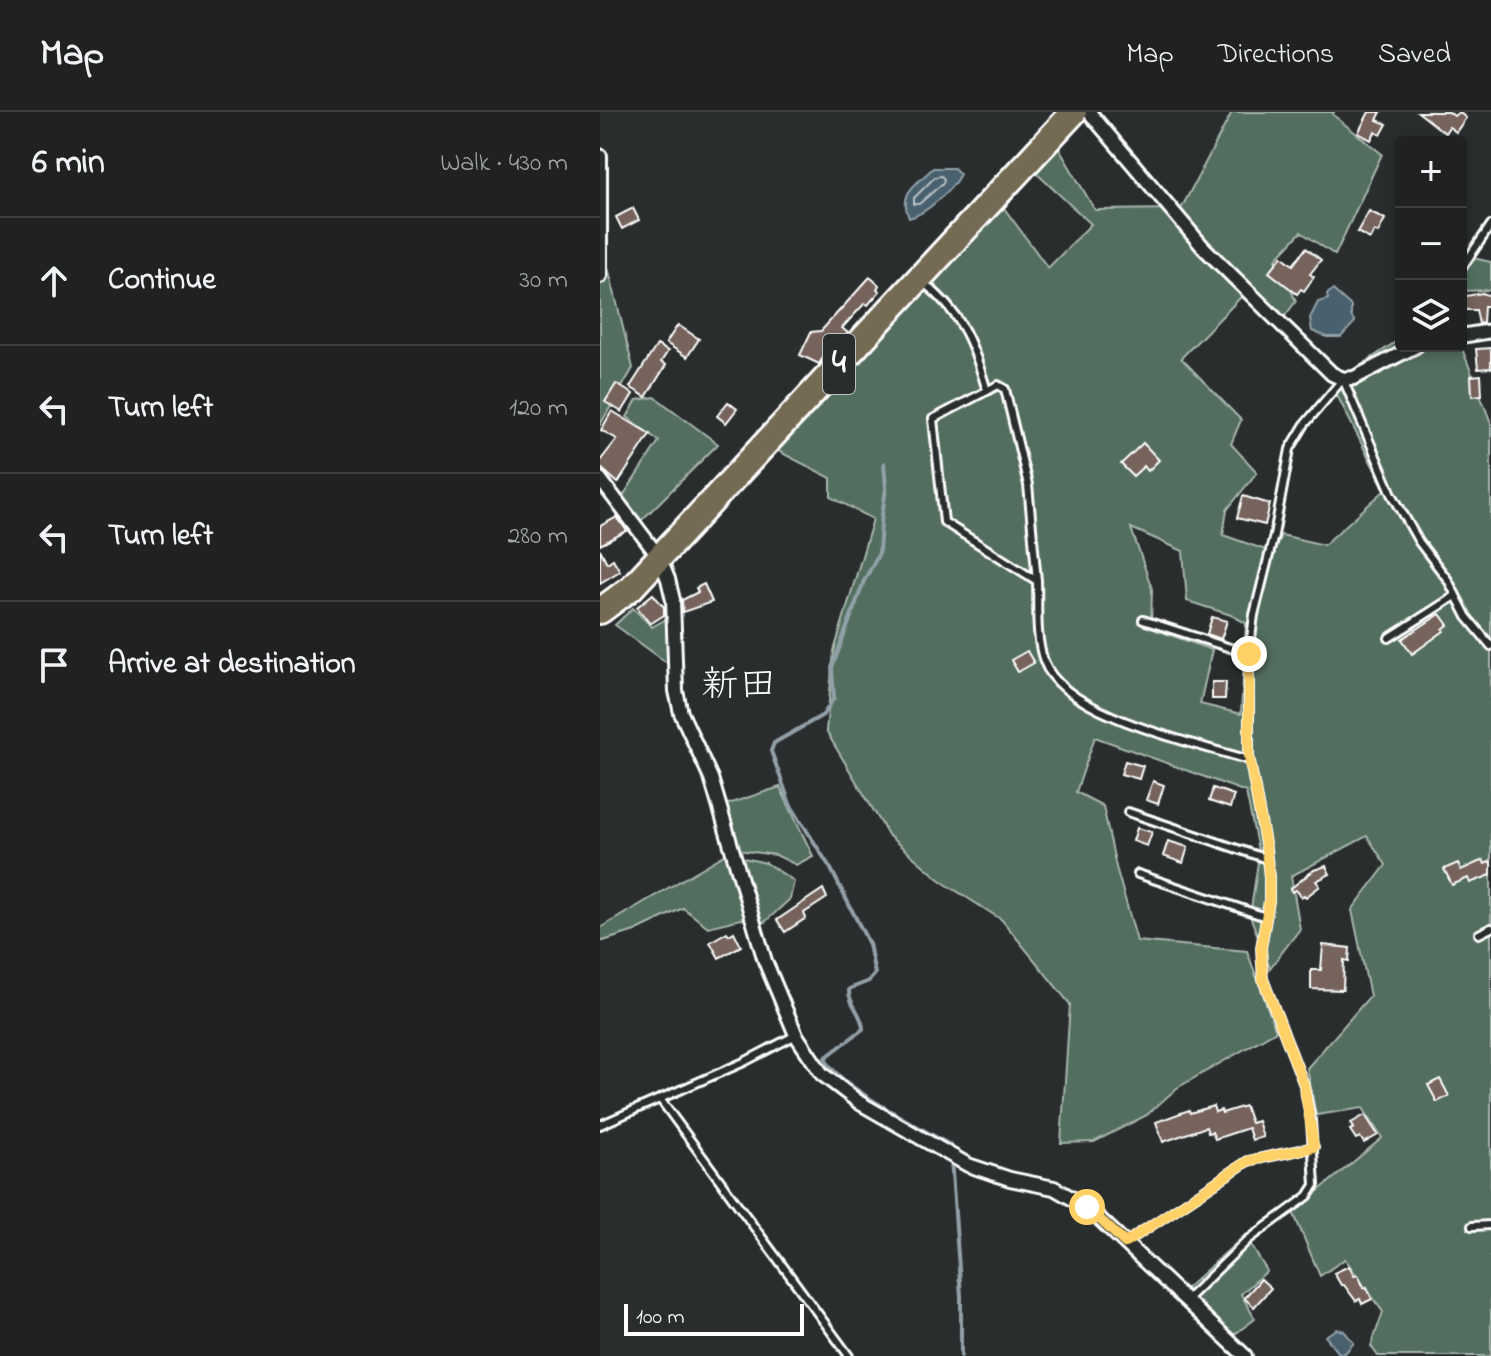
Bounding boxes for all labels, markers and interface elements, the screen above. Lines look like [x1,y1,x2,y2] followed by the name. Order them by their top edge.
[40,27,104,83] text: Map
[1126,35,1174,76] text: Map
[1218,35,1334,76] text: Directions
[1378,35,1451,76] text: Saved
[1395,136,1467,352] map controls
[1395,136,1467,208] button: +
[32,139,105,189] text: 6 min
[440,145,568,183] text: Walk · 430 m
[1395,208,1467,280] button: −
[32,259,76,303] icon: ahead
[108,259,216,303] text: Continue
[519,262,568,300] text: 30 m
[1395,280,1467,352] button: layers
[823,334,855,394] road number: 4
[32,387,76,431] icon: left
[108,387,213,431] text: Turn left
[509,390,568,428] text: 120 m
[32,515,76,559] icon: left
[108,515,213,559] text: Turn left
[507,518,568,556] text: 280 m
[1231,636,1267,672] route end
[32,643,76,687] icon: arrive
[108,643,356,687] text: Arrive at destination
[701,659,777,715] district label: 新田
[1069,1189,1105,1225] route start
[624,1300,804,1336] scale bar
[636,1302,685,1334] text: 100 m

